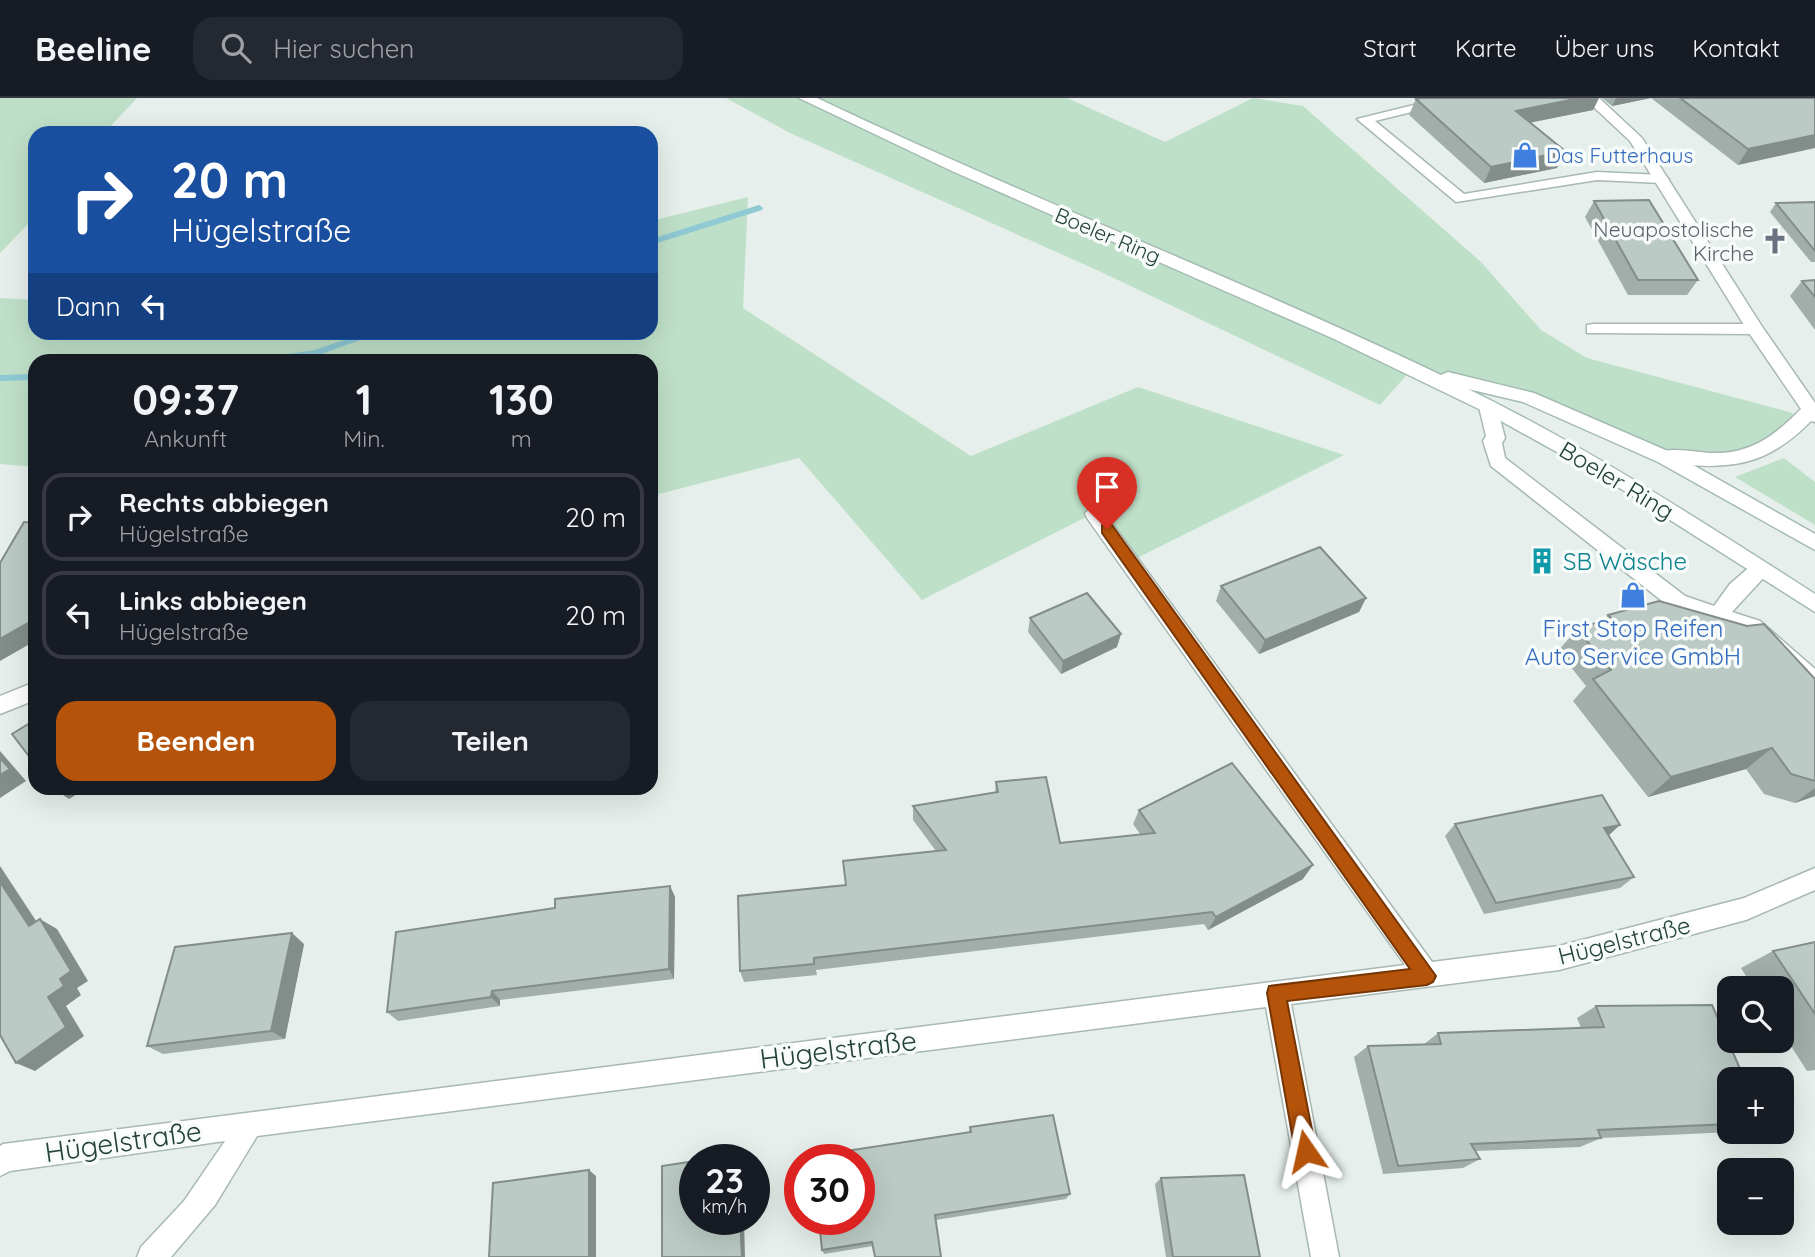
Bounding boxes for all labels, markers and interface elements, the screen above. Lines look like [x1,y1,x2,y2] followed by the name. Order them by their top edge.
[193,17,683,80] search box
[35,28,151,69] text: Beeline
[217,29,255,67] icon: search
[273,32,414,65] text: Hier suchen
[1363,33,1417,63] text: Start
[1455,33,1516,63] text: Karte
[1554,33,1654,63] text: Über uns
[1692,33,1780,63] text: Kontakt
[1510,140,1540,170] shop icon: Das Futterhaus
[1546,142,1693,168] place label: Das Futterhaus
[171,149,288,210] text: 20 m
[56,154,147,245] icon: right
[1051,201,1165,269] street label: Boeler Ring
[171,210,351,250] text: Hügelstraße
[1593,216,1754,266] place label: Neuapostolische Kirche
[1760,226,1790,256] church icon: Neuapostolische Kirche
[135,287,173,325] icon: left
[56,290,121,323] text: Dann
[132,373,239,426] text: 09:37
[356,373,372,426] text: 1
[489,373,554,426] text: 130
[144,424,227,453] text: Ankunft
[343,424,385,453] text: Min.
[511,424,532,453] text: m
[1554,434,1680,526] street label: Boeler Ring
[1077,457,1137,529] pin
[1088,468,1126,506] icon: arrive
[119,486,329,519] text: Rechts abbiegen
[60,498,98,536] icon: right
[565,501,626,534] text: 20 m
[119,519,249,548] text: Hügelstraße
[1527,546,1557,576] building icon: SB Wäsche
[1563,546,1687,576] place label: SB Wäsche
[1618,580,1648,610] shop icon: First Stop Reifen Auto Service GmbH
[119,584,307,617] text: Links abbiegen
[60,596,98,634] icon: left
[565,599,626,632] text: 20 m
[1525,613,1741,671] place label: First Stop Reifen Auto Service GmbH
[119,617,249,646] text: Hügelstraße
[56,701,336,781] button: Beenden
[350,701,630,781] button: Teilen
[1555,909,1693,971] street label: Hügelstraße
[1717,976,1794,1235] map controls
[1717,976,1794,1053] button: search
[758,1022,918,1076] street label: Hügelstraße
[1717,1067,1794,1144] button: +
[42,1113,204,1169] street label: Hügelstraße
[1269,1114,1343,1188] position arrow
[784,1144,875,1235] speed limit sign: 30
[705,1158,744,1202] text: 23
[1717,1158,1794,1235] button: −
[702,1195,747,1218] text: km/h

